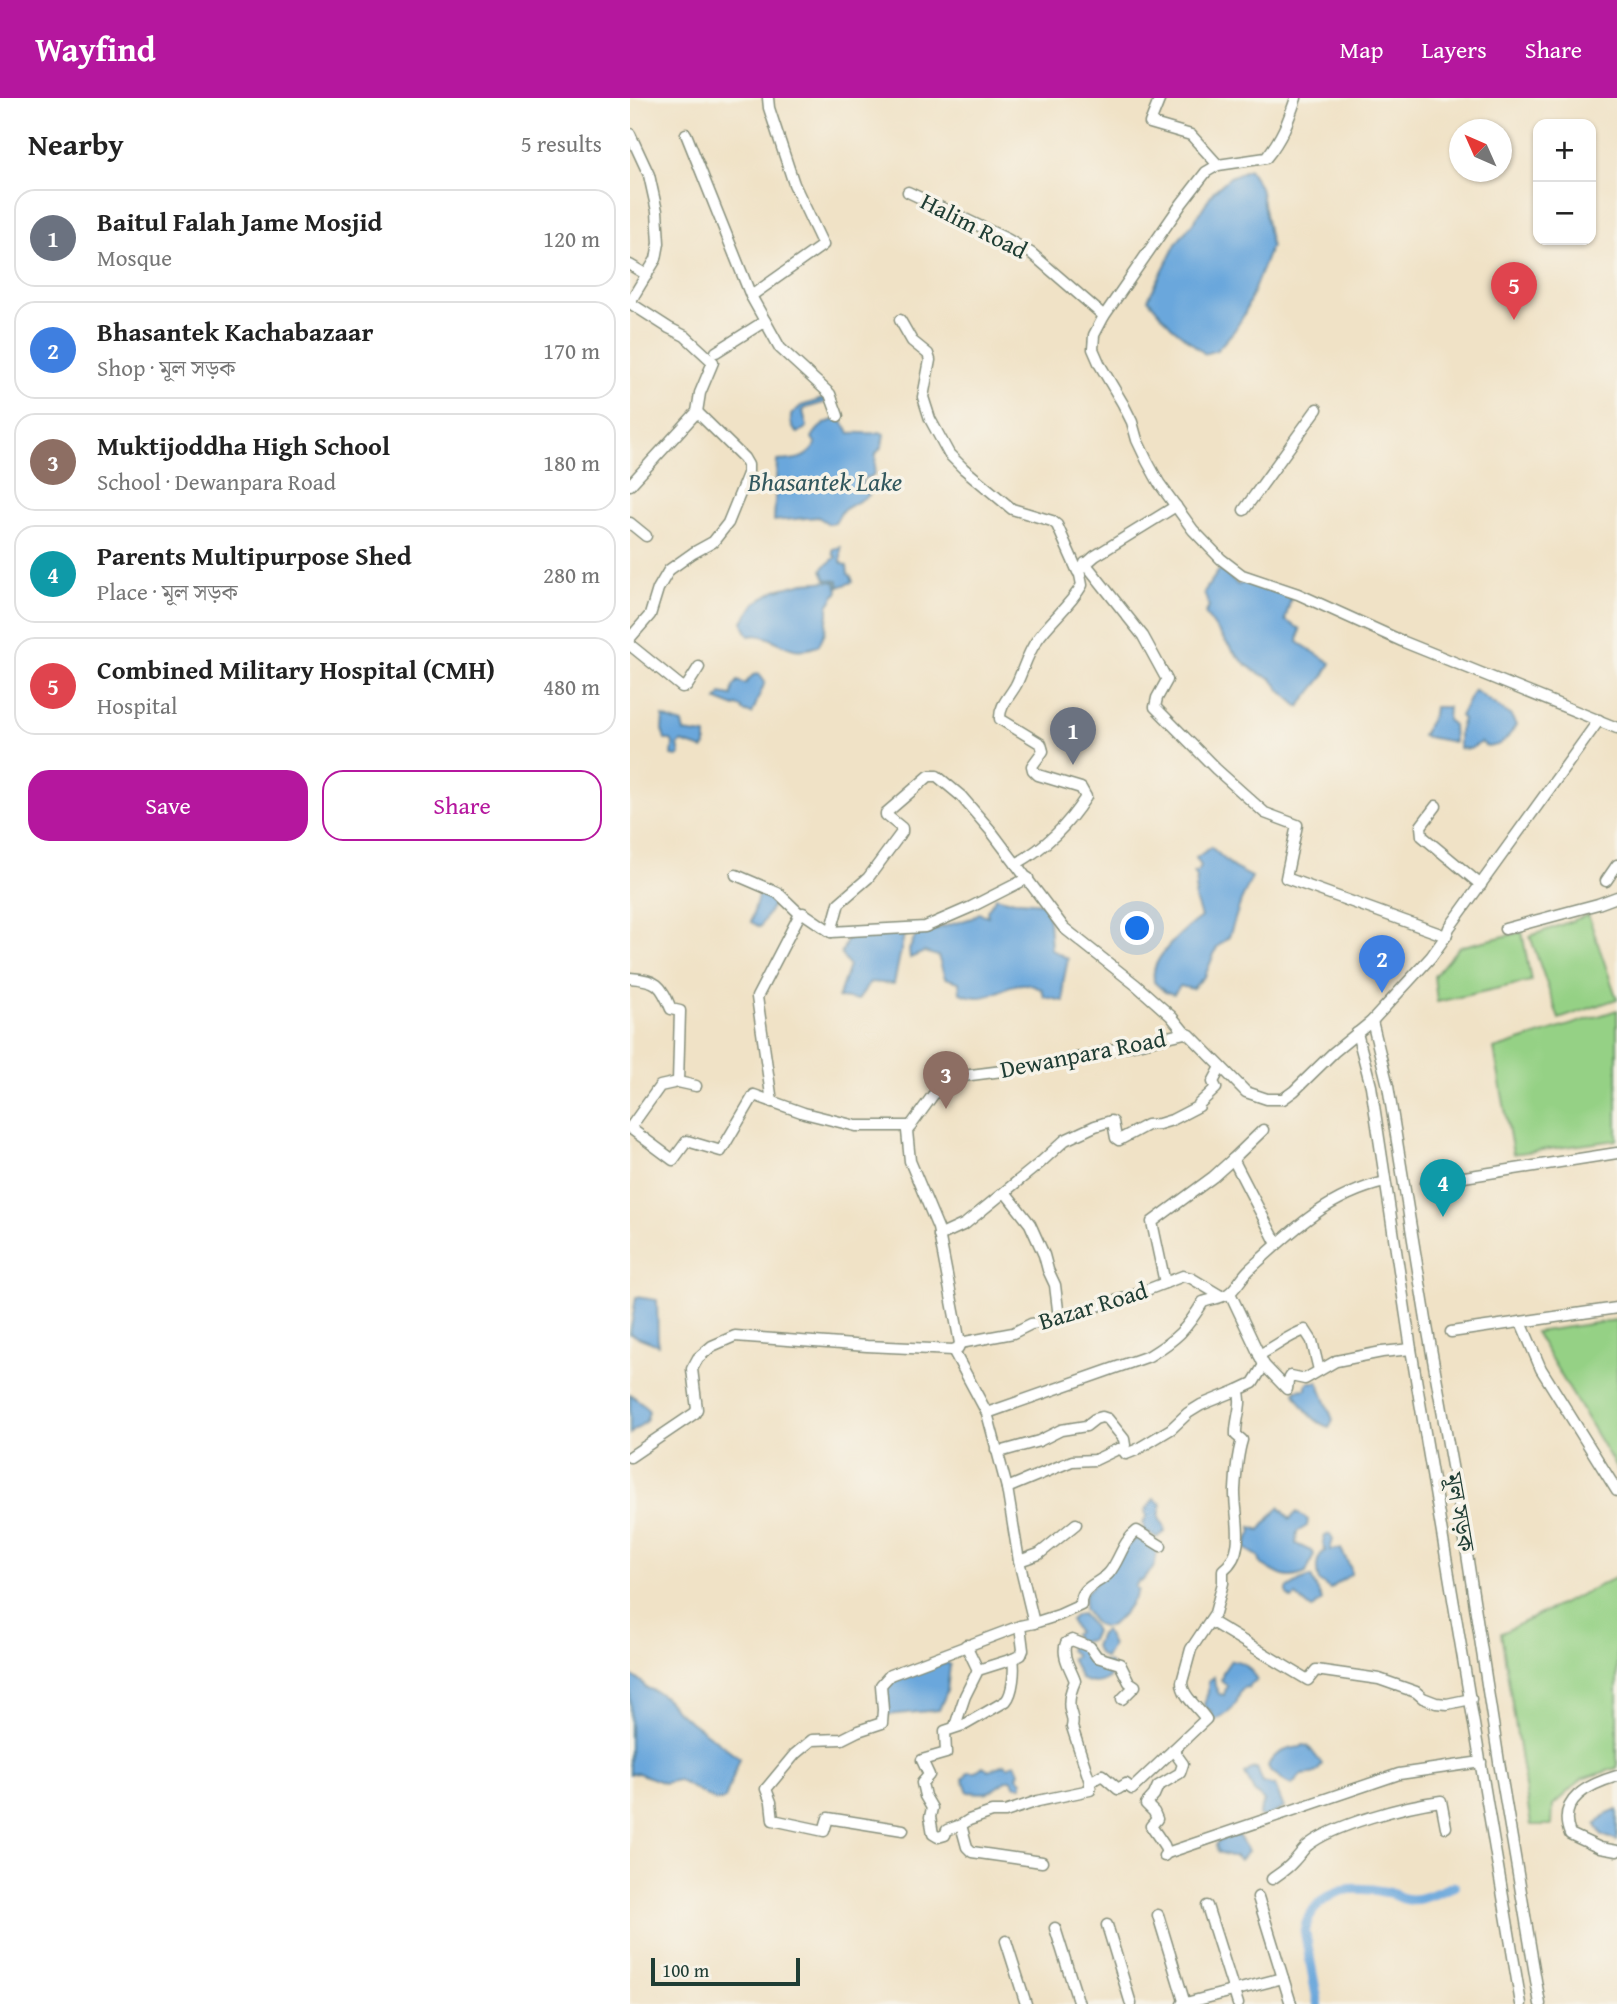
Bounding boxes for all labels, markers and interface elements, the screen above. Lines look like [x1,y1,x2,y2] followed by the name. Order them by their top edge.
[35,25,156,73] text: Wayfind
[1340,32,1383,67] text: Map
[1421,32,1487,67] text: Layers
[1525,32,1582,67] text: Share
[1449,119,1512,182] north arrow
[1533,119,1596,245] map controls
[1533,119,1596,182] button: +
[28,122,124,166] text: Nearby
[521,127,602,160] text: 5 results
[1533,182,1596,245] button: −
[915,184,1034,268] street label: Halim Road
[97,202,382,241] text: Baitul Falah Jame Mosjid
[47,222,59,255] text: 1
[543,222,600,255] text: 120 m
[97,241,172,274] text: Mosque
[1491,262,1537,320] pin: 5
[97,312,373,351] text: Bhasantek Kachabazaar
[47,334,59,367] text: 2
[543,334,600,367] text: 170 m
[97,351,235,384] text: Shop · মূল সড়ক
[97,426,390,465] text: Muktijoddha High School
[47,446,59,479] text: 3
[543,446,600,479] text: 180 m
[747,462,902,501] water label: Bhasantek Lake
[97,465,336,498] text: School · Dewanpara Road
[97,536,412,575] text: Parents Multipurpose Shed
[47,558,59,591] text: 4
[543,558,600,591] text: 280 m
[97,575,238,608] text: Place · মূল সড়ক
[97,650,495,689] text: Combined Military Hospital (CMH)
[47,670,59,703] text: 5
[543,670,600,703] text: 480 m
[97,689,177,722] text: Hospital
[1050,707,1096,765] pin: 1
[28,770,308,841] button: Save
[322,770,602,841] button: Share
[1120,911,1154,945] your location
[1359,935,1405,993] pin: 2
[997,1020,1169,1087] street label: Dewanpara Road
[923,1051,969,1109] pin: 3
[1420,1159,1466,1217] pin: 4
[1034,1272,1152,1339] street label: Bazar Road
[1436,1469,1485,1555] street label: মূল সড়ক
[651,1955,800,1987] scale bar
[662,1956,709,1984] text: 100 m

